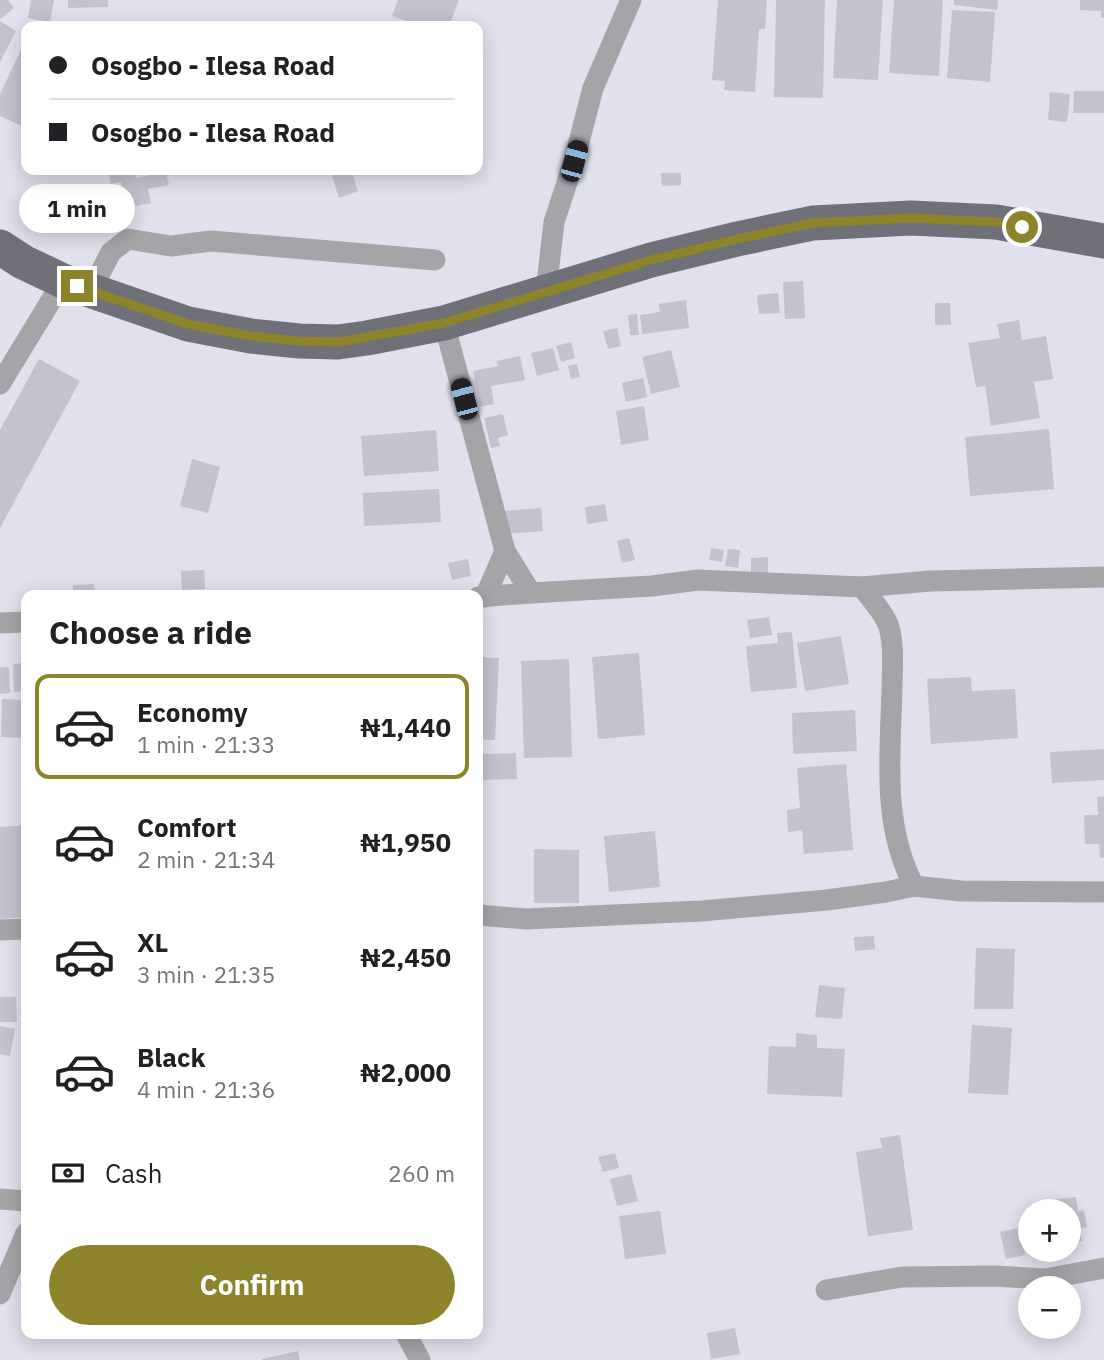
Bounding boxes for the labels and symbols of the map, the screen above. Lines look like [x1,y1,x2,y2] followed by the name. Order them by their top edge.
[559,138,590,184] car
[19,184,135,233] callout: 1 min
[1006,211,1038,243] route start
[61,270,93,302] route end
[449,376,480,422] car

